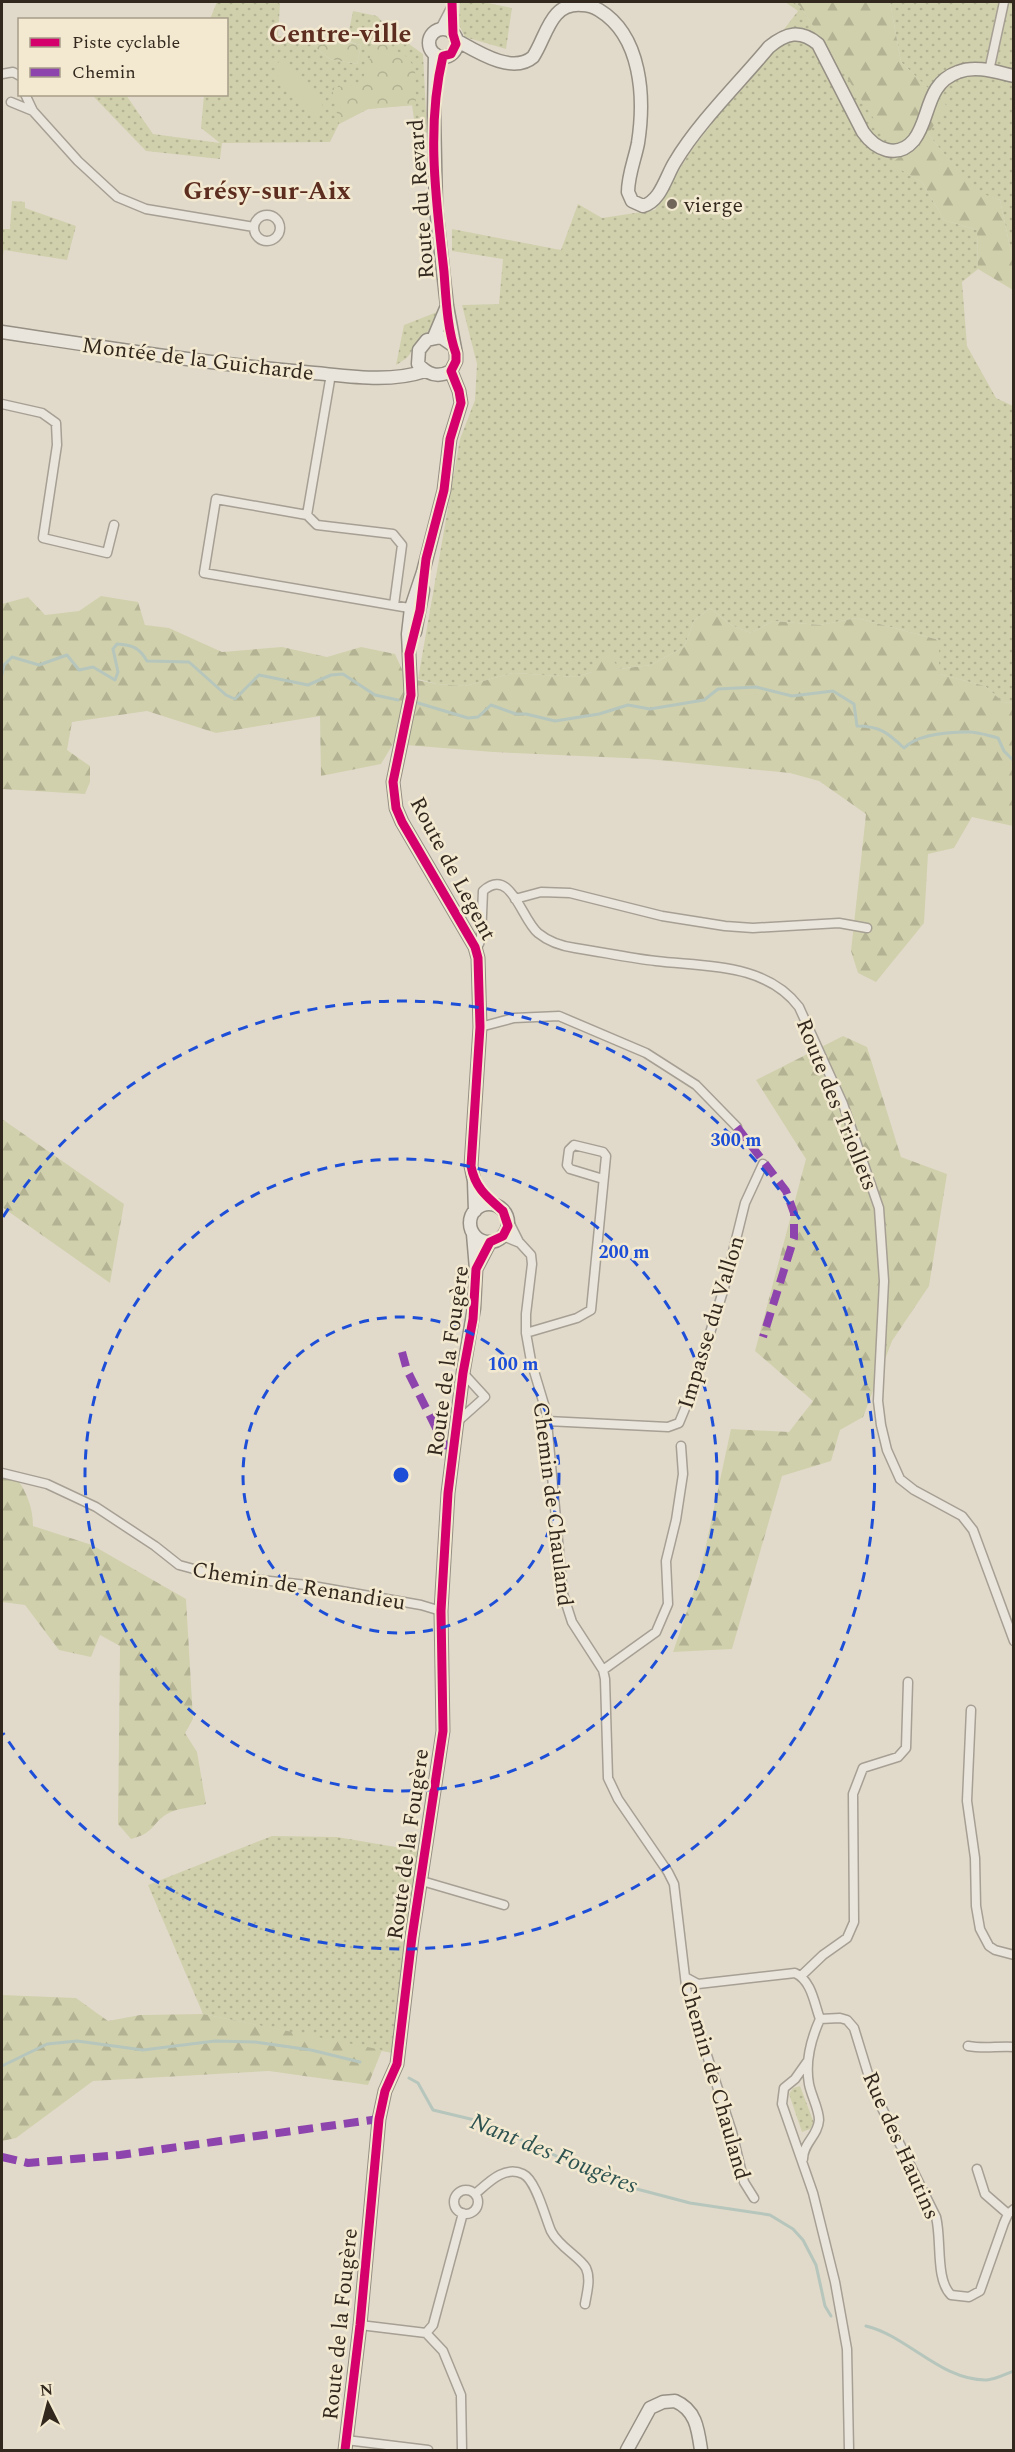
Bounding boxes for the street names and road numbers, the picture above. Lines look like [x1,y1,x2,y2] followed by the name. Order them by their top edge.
[399,118,444,280] street label: Route du Revard
[80,329,316,390] street label: Montée de la Guicharde
[401,791,505,947] street label: Route de Legent
[787,1013,886,1196] street label: Route des Triollets
[669,1232,753,1413] street label: Impasse du Vallon
[419,1263,478,1459] street label: Route de la Fougère
[524,1400,581,1608] street label: Chemin de Chauland
[190,1553,408,1620] street label: Chemin de Renandieu
[379,1746,438,1942] street label: Route de la Fougère
[670,1977,759,2184] street label: Chemin de Chauland
[853,2066,948,2225] street label: Rue des Hautins
[314,2227,367,2422] street label: Route de la Fougère

